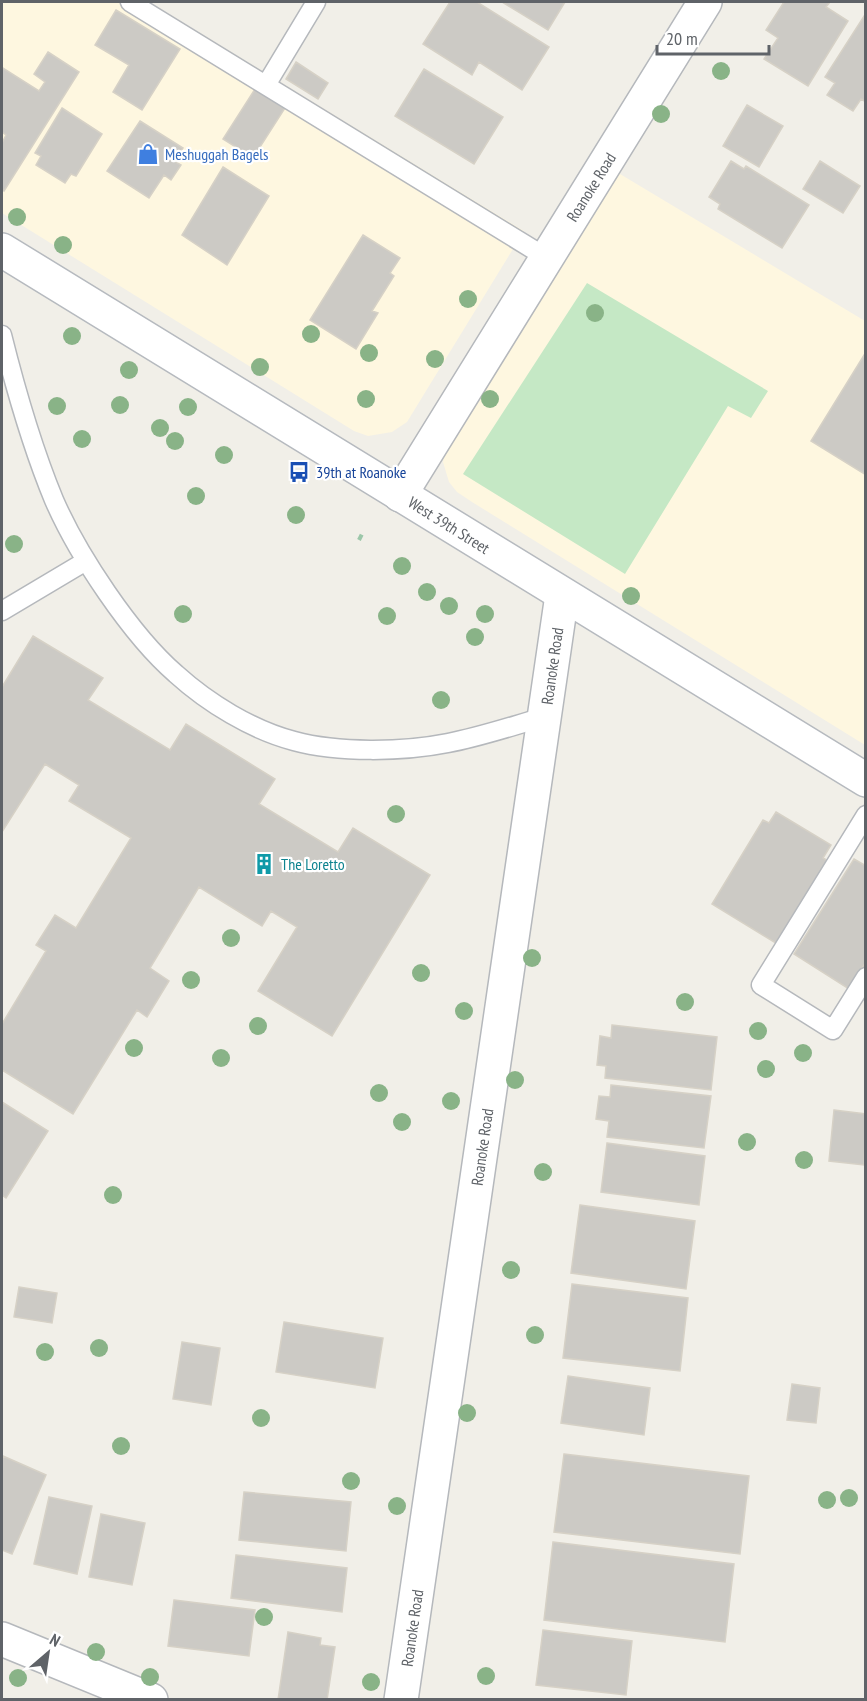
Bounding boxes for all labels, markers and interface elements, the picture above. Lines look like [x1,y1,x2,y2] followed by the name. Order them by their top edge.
[657,18,770,56] scale bar
[666,27,698,50] text: 20 m
[136,142,160,166] shop icon: Meshuggah Bagels
[165,144,268,164] place label: Meshuggah Bagels
[562,149,620,225] street label: Roanoke Road
[287,460,311,484] bus stop icon: 39th at Roanoke
[316,462,406,482] place label: 39th at Roanoke
[405,492,494,558] street label: West 39th Street
[537,626,567,706] street label: Roanoke Road
[252,852,276,876] building icon: The Loretto
[281,854,345,874] place label: The Loretto
[467,1107,497,1187] street label: Roanoke Road
[397,1588,427,1668] street label: Roanoke Road
[18,1623,78,1683] north arrow
[47,1629,64,1651] text: N

